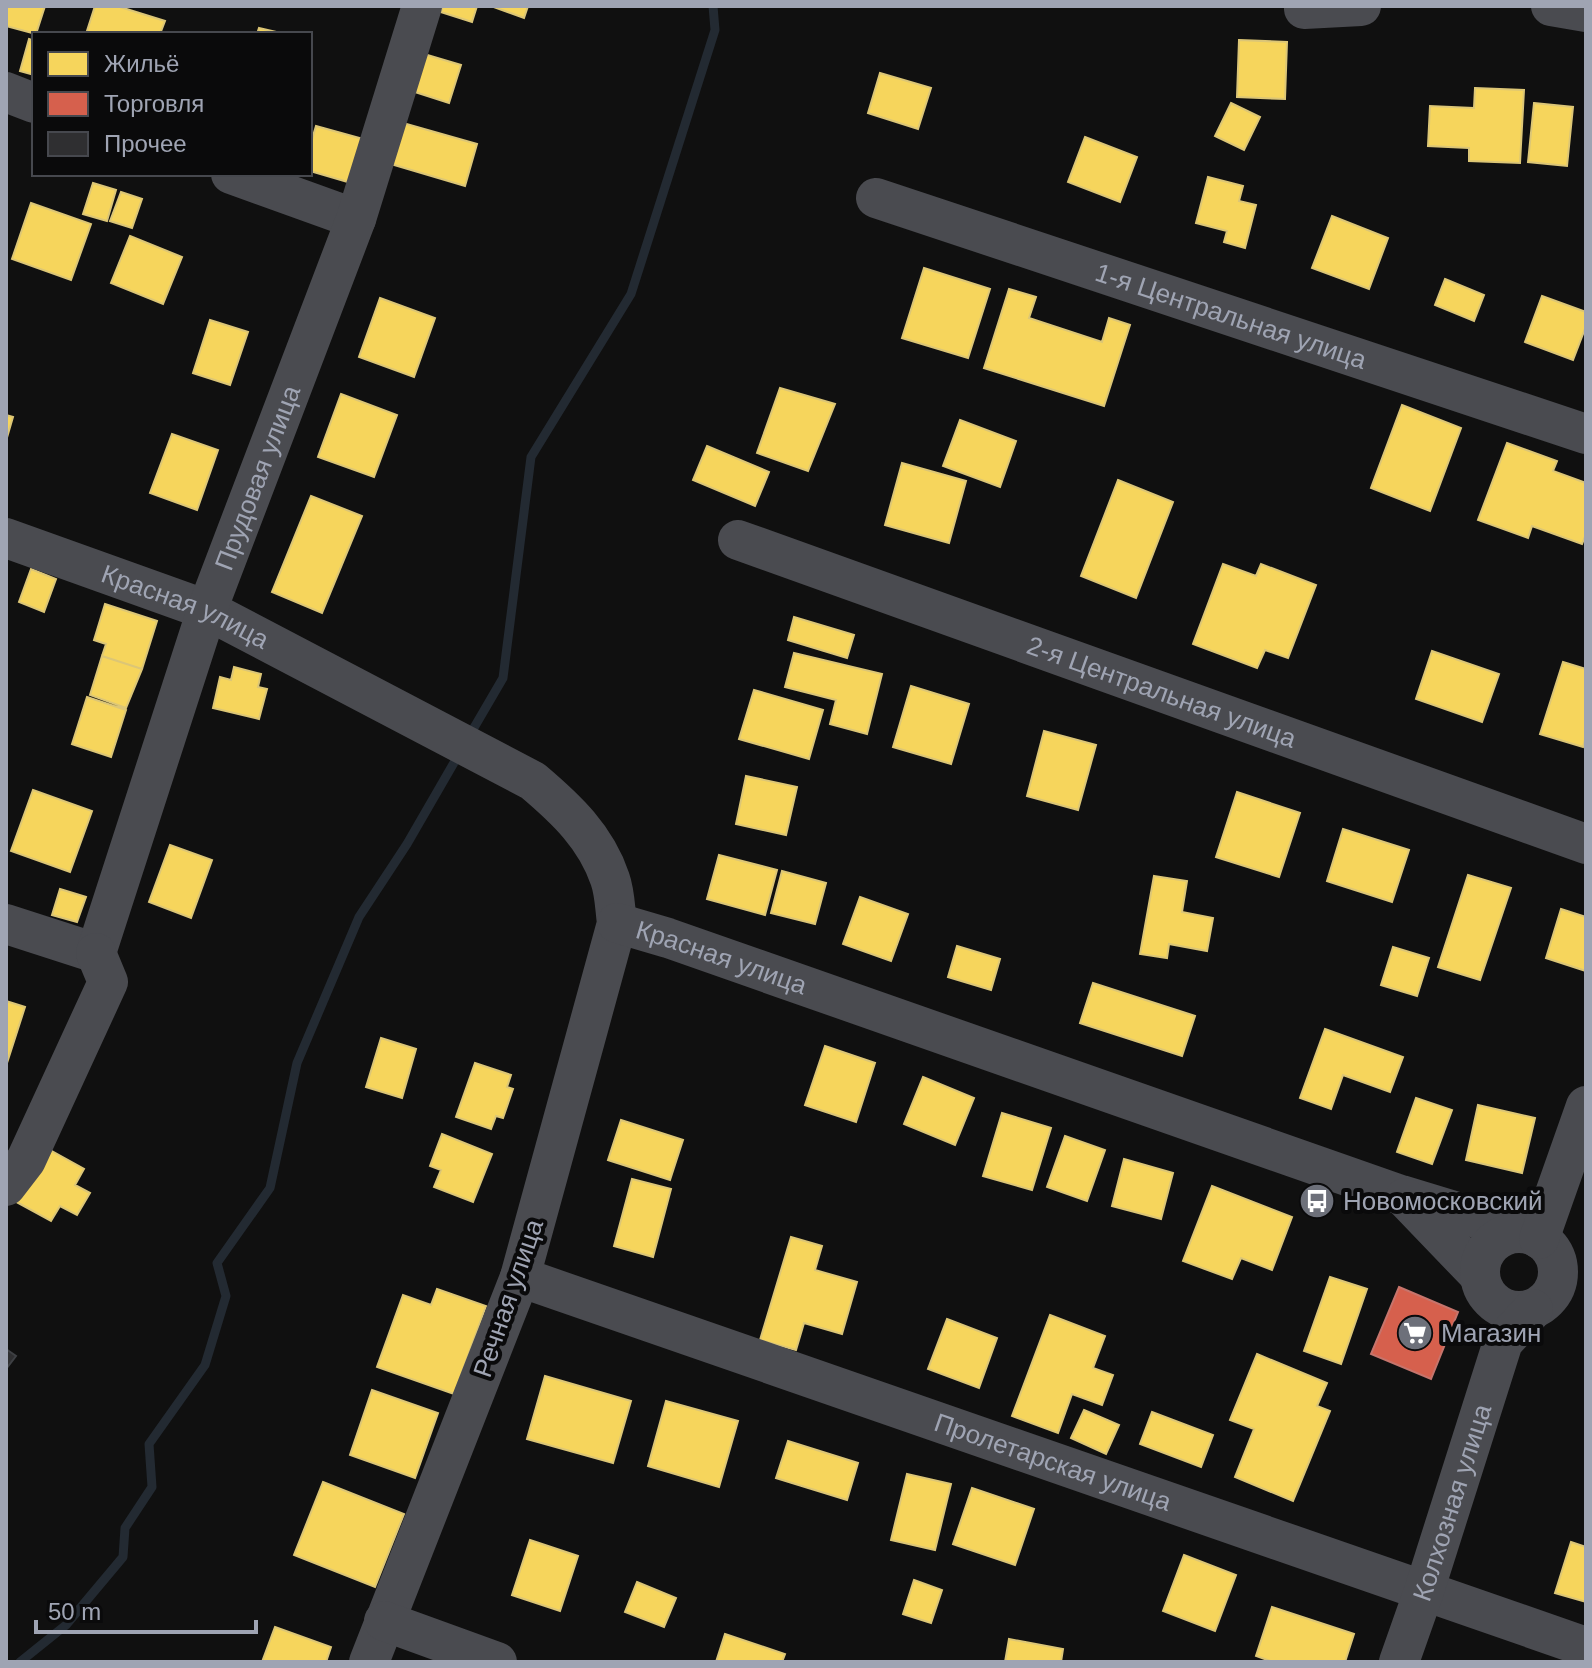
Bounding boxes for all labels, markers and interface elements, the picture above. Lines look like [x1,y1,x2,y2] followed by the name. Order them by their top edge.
[32,32,312,176] legend
[104,50,179,77] text: Жильё
[104,90,204,117] text: Торговля
[104,130,187,157] text: Прочее
[1092,257,1371,375] street label: 1-я Центральная улица
[209,381,306,574] street label: Прудовая улица
[98,558,275,655] street label: Красная улица
[1023,630,1301,754] street label: 2-я Центральная улица
[633,914,811,1001] street label: Красная улица
[1298,1182,1336,1220] bus stop icon: Новомосковский
[1343,1186,1543,1216] place label: Новомосковский
[467,1215,549,1381] street label: Речная улица
[1396,1314,1434,1352] supermarket icon: Магазин
[1441,1318,1541,1348] place label: Магазин
[1407,1400,1497,1605] street label: Колхозная улица
[930,1407,1176,1517] street label: Пролетарская улица
[36,1584,256,1634] scale bar
[48,1598,101,1625] text: 50 m

